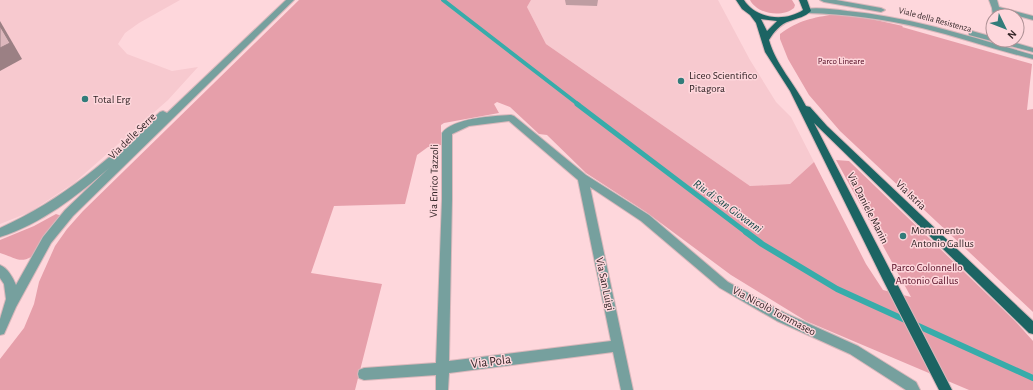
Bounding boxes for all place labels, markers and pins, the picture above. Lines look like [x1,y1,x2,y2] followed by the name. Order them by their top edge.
[689,70,757,94] place label: Liceo Scientifico Pitagora
[676,76,686,86] marker: Liceo Scientifico Pitagora
[80,94,90,104] marker: Total Erg
[93,94,131,105] place label: Total Erg
[911,225,974,249] place label: Monumento Antonio Gallus
[898,231,908,241] marker: Monumento Antonio Gallus

